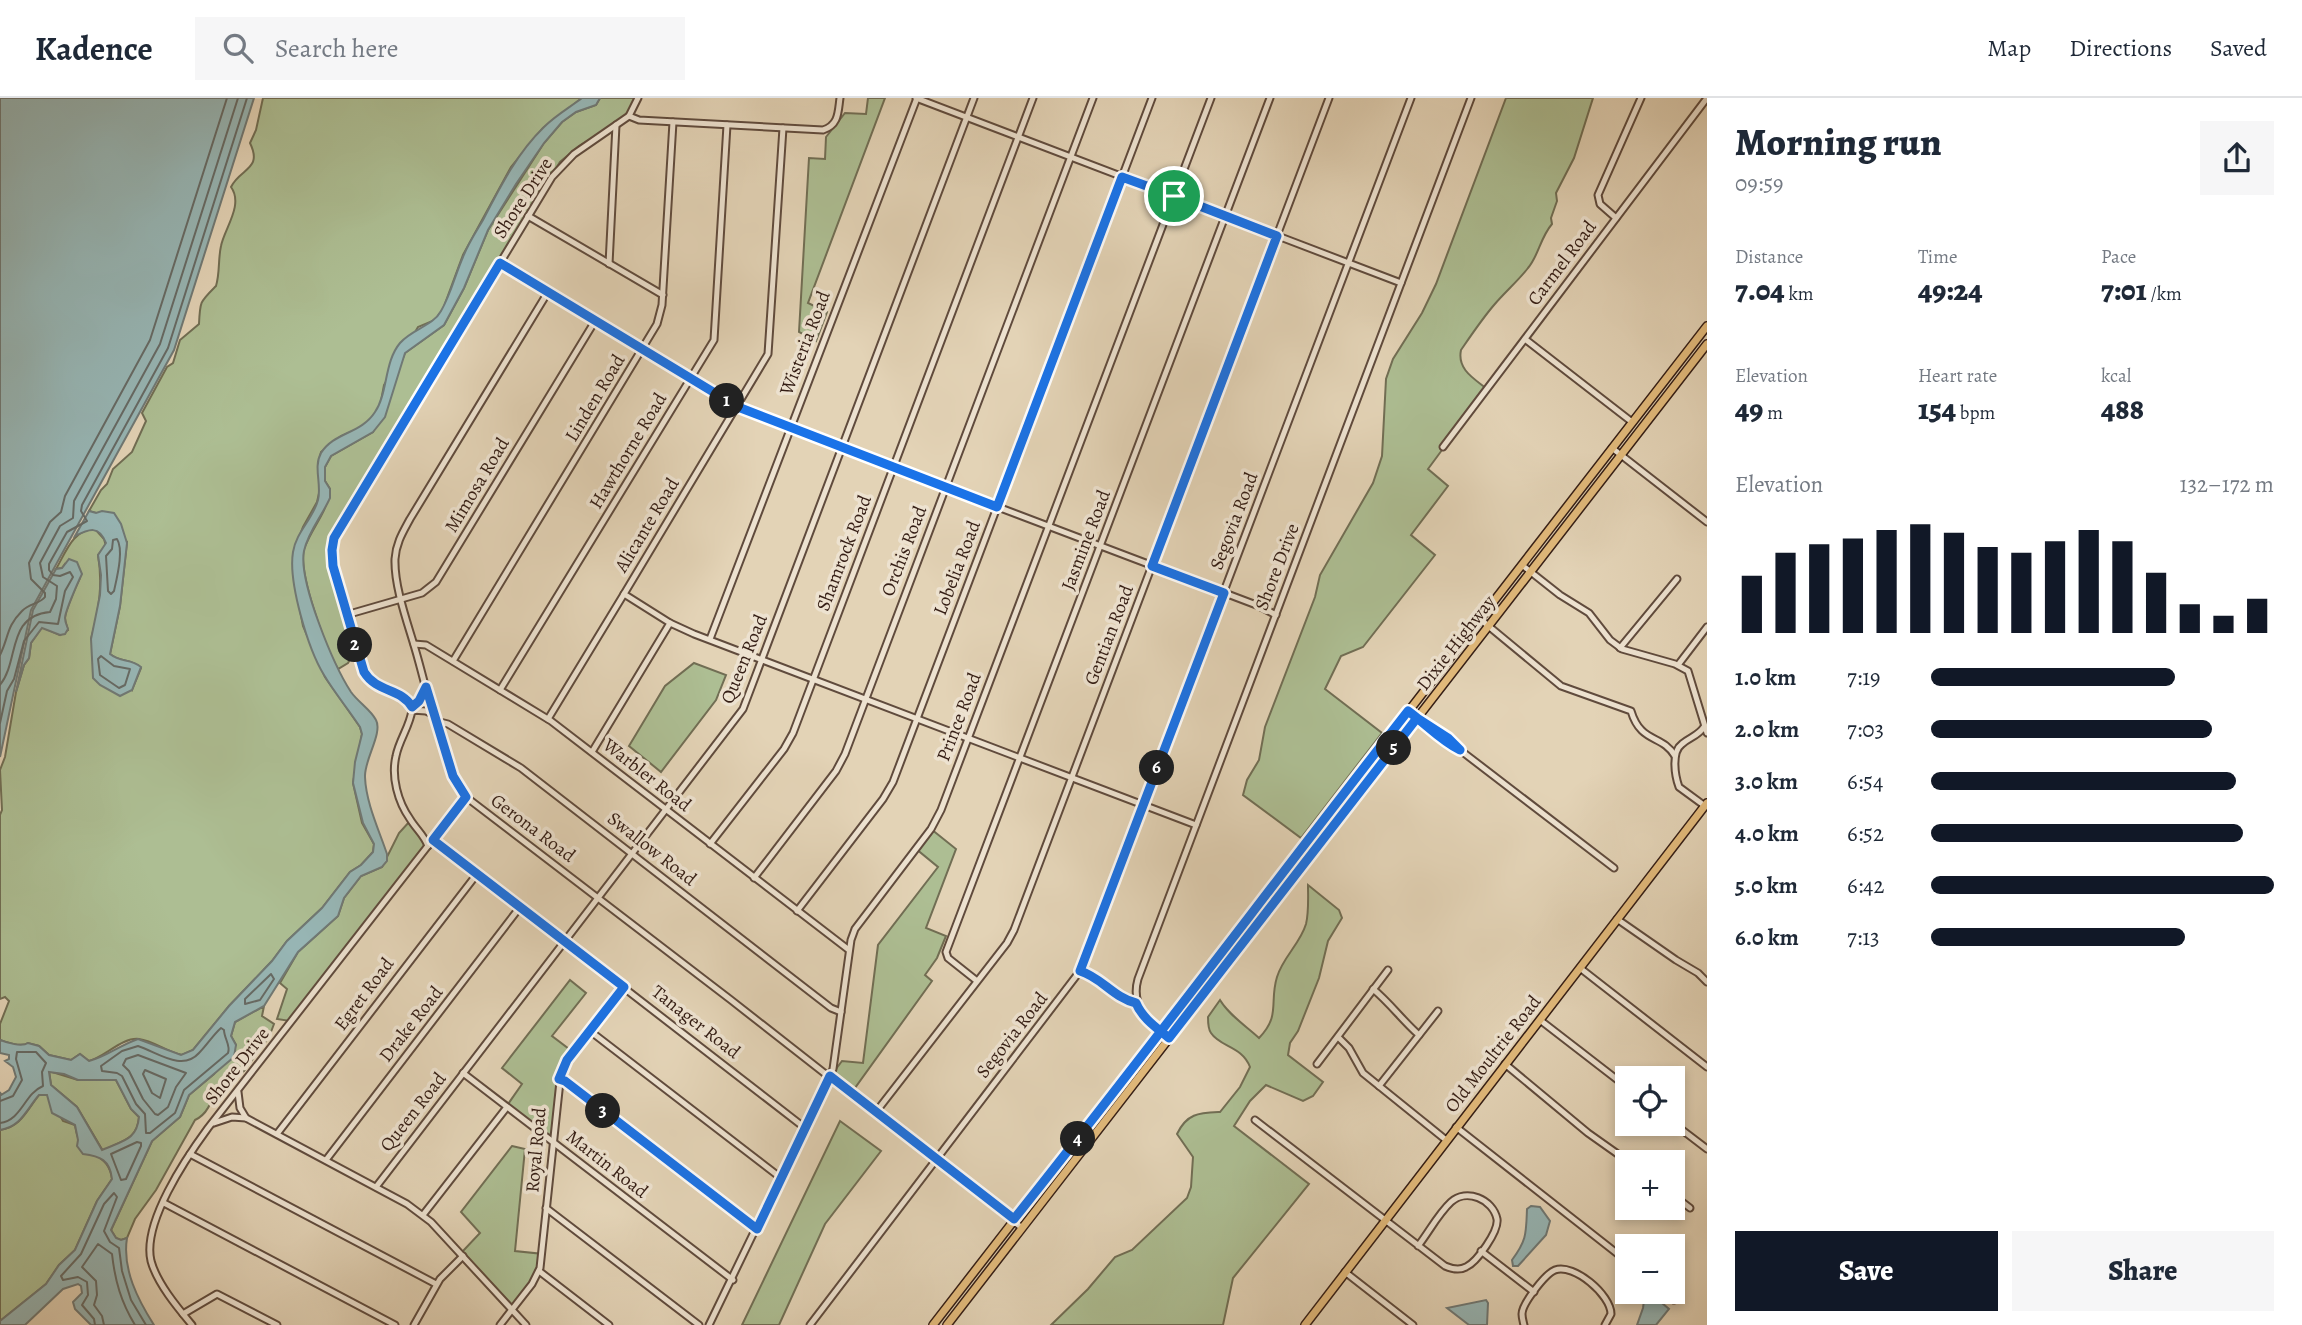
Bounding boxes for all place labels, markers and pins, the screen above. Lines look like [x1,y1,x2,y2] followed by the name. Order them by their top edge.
[1144,166,1204,226] pin
[710,384,744,418] pin: 1
[338,628,372,662] pin: 2
[1376,730,1412,766] pin: 5
[1140,750,1174,786] pin: 6
[586,1094,620,1128] pin: 3
[1060,1122,1096,1156] pin: 4

